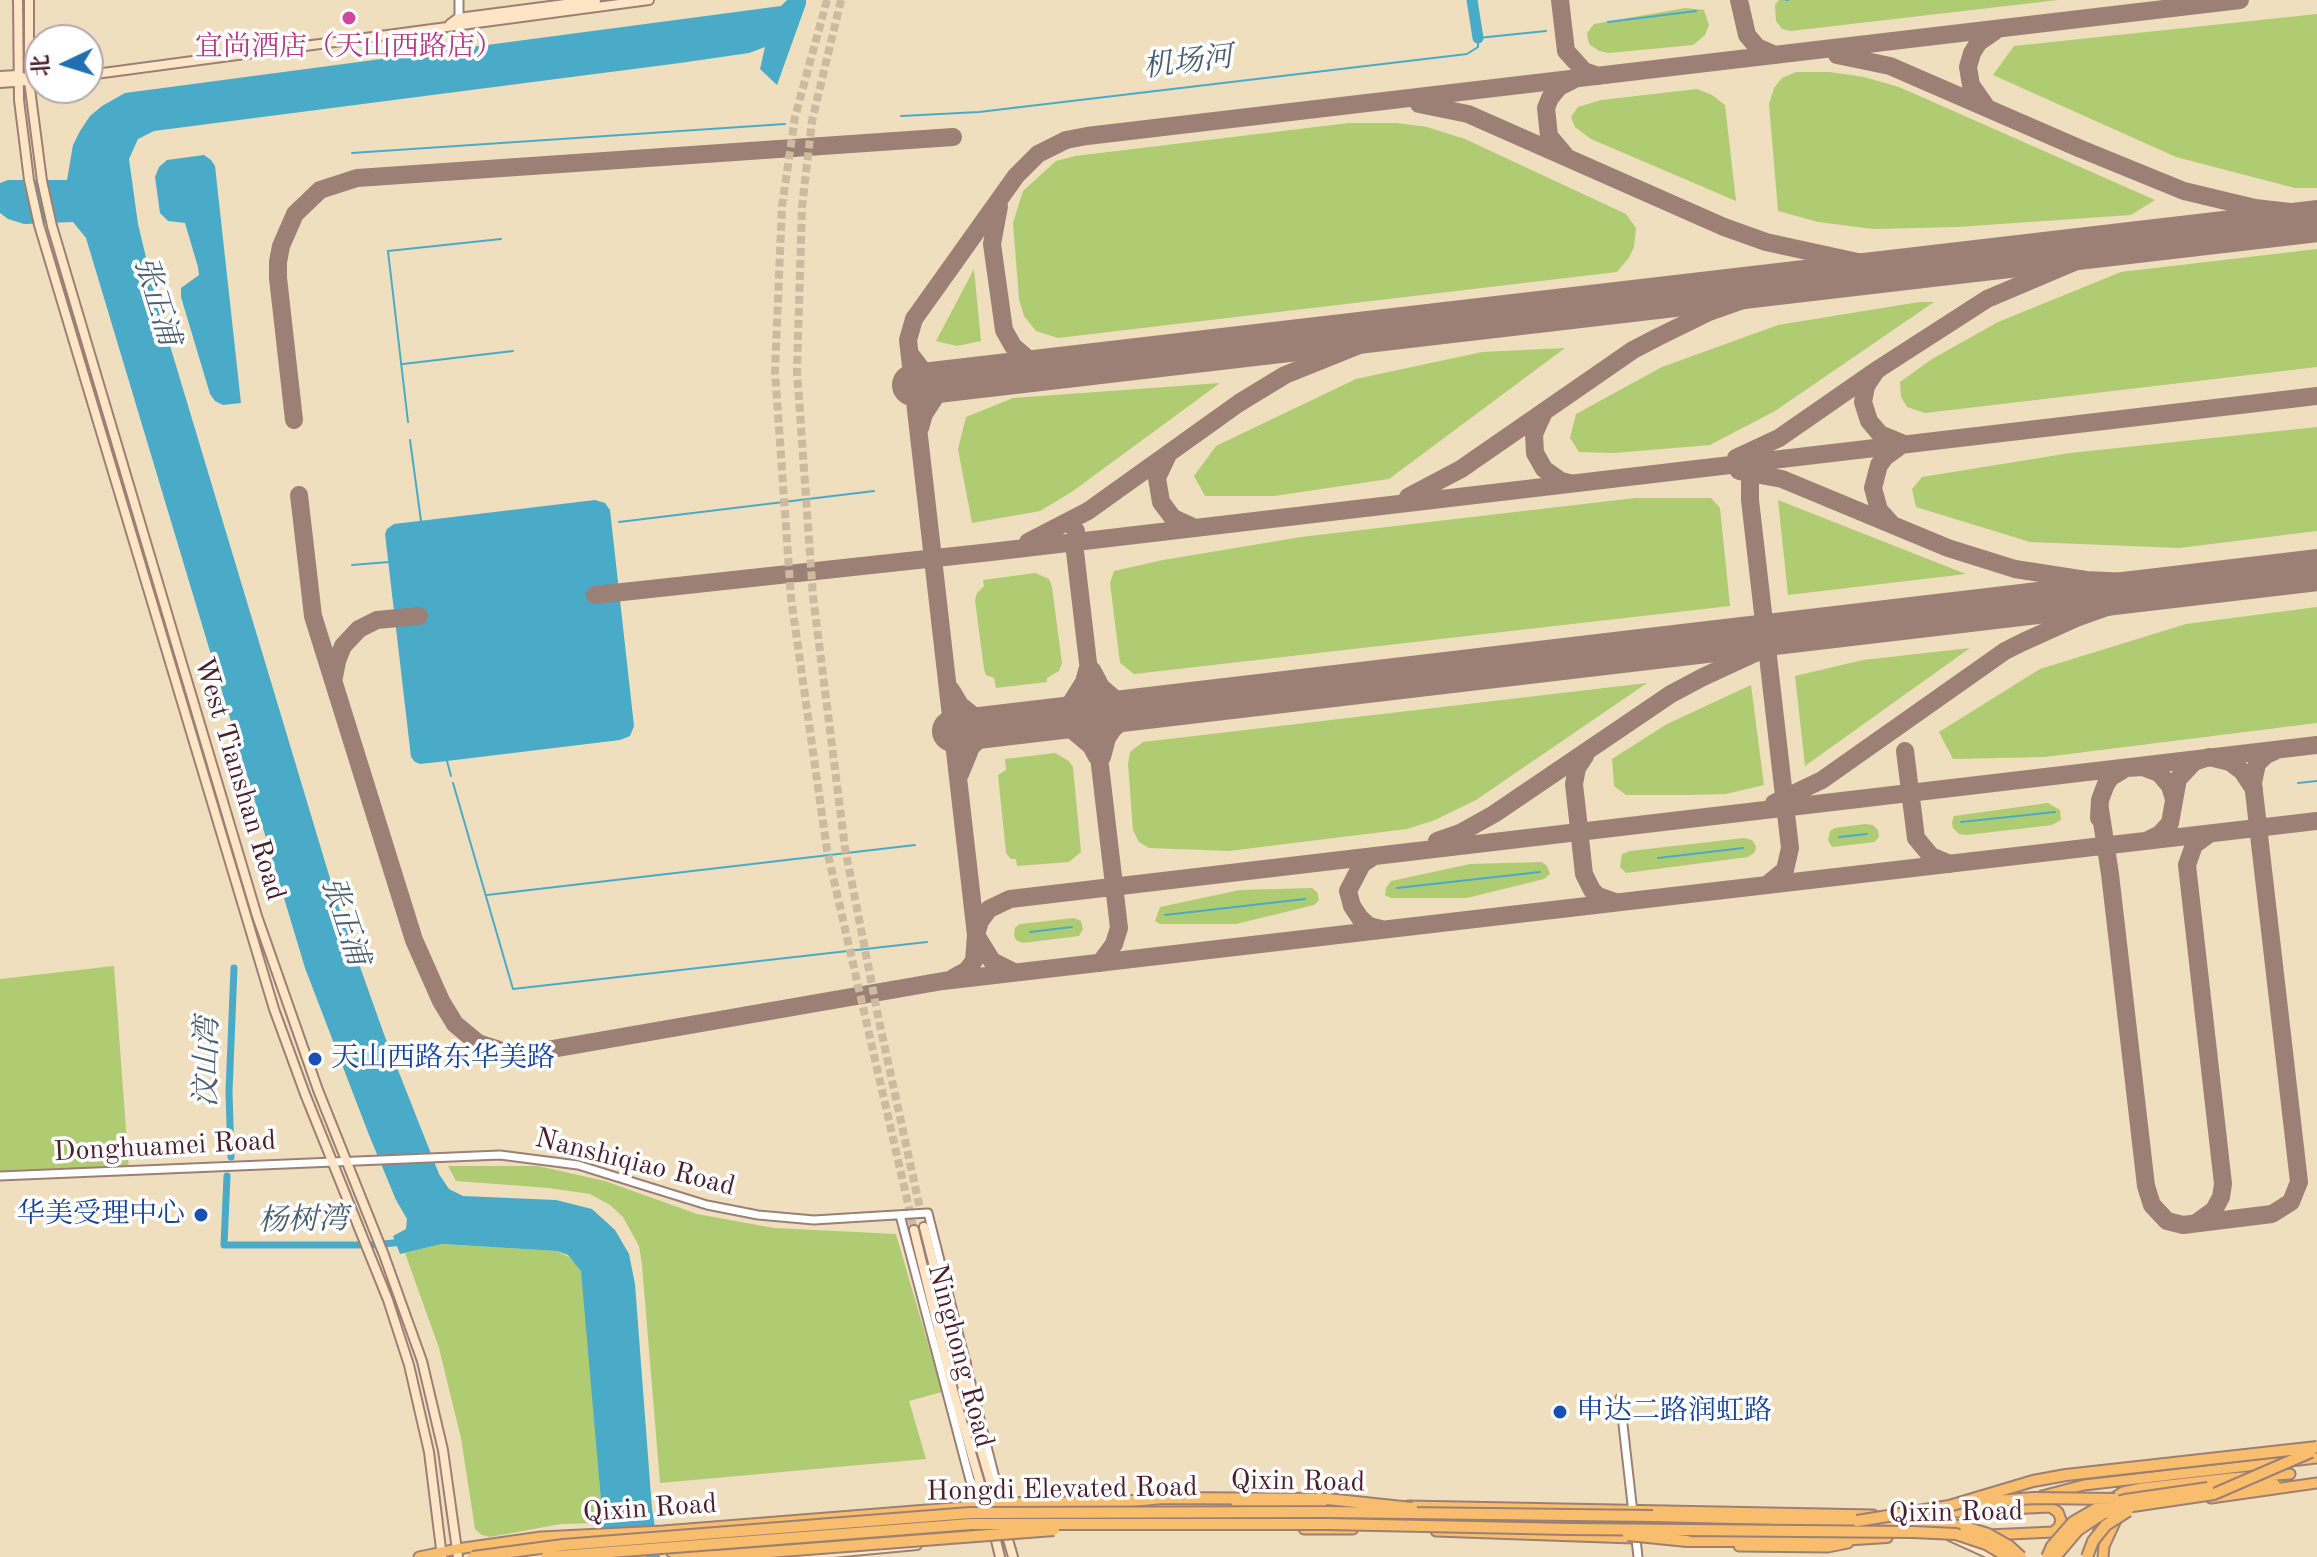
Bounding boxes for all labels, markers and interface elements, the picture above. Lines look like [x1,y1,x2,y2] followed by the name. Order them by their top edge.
[340,9,358,27] marker: 宜尚酒店（天山西路店）
[24,24,104,104] north arrow
[195,31,503,65] place label: 宜尚酒店（天山西路店）
[1141,40,1235,86] water label: 机场河
[30,54,54,77] text: 北
[126,253,186,349] water label: 张正浦
[186,653,292,905] street label: West Tianshan Road
[313,873,375,969] water label: 张正浦
[189,1017,227,1107] water label: 汶山湾
[331,1042,555,1076] place label: 天山西路东华美路
[306,1050,324,1068] marker: 天山西路东华美路
[531,1122,739,1204] street label: Nanshiqiao Road
[53,1124,277,1170] street label: Donghuamei Road
[17,1198,185,1232] place label: 华美受理中心
[258,1202,348,1240] water label: 杨树湾
[192,1206,210,1224] marker: 华美受理中心
[919,1260,1001,1452] street label: Ninghong Road
[1576,1395,1772,1429] place label: 申达二路润虹路
[1551,1403,1569,1421] marker: 申达二路润虹路
[1230,1464,1366,1500] street label: Qixin Road
[926,1471,1198,1509] street label: Hongdi Elevated Road
[582,1488,718,1530] street label: Qixin Road
[1888,1495,2024,1531] street label: Qixin Road

